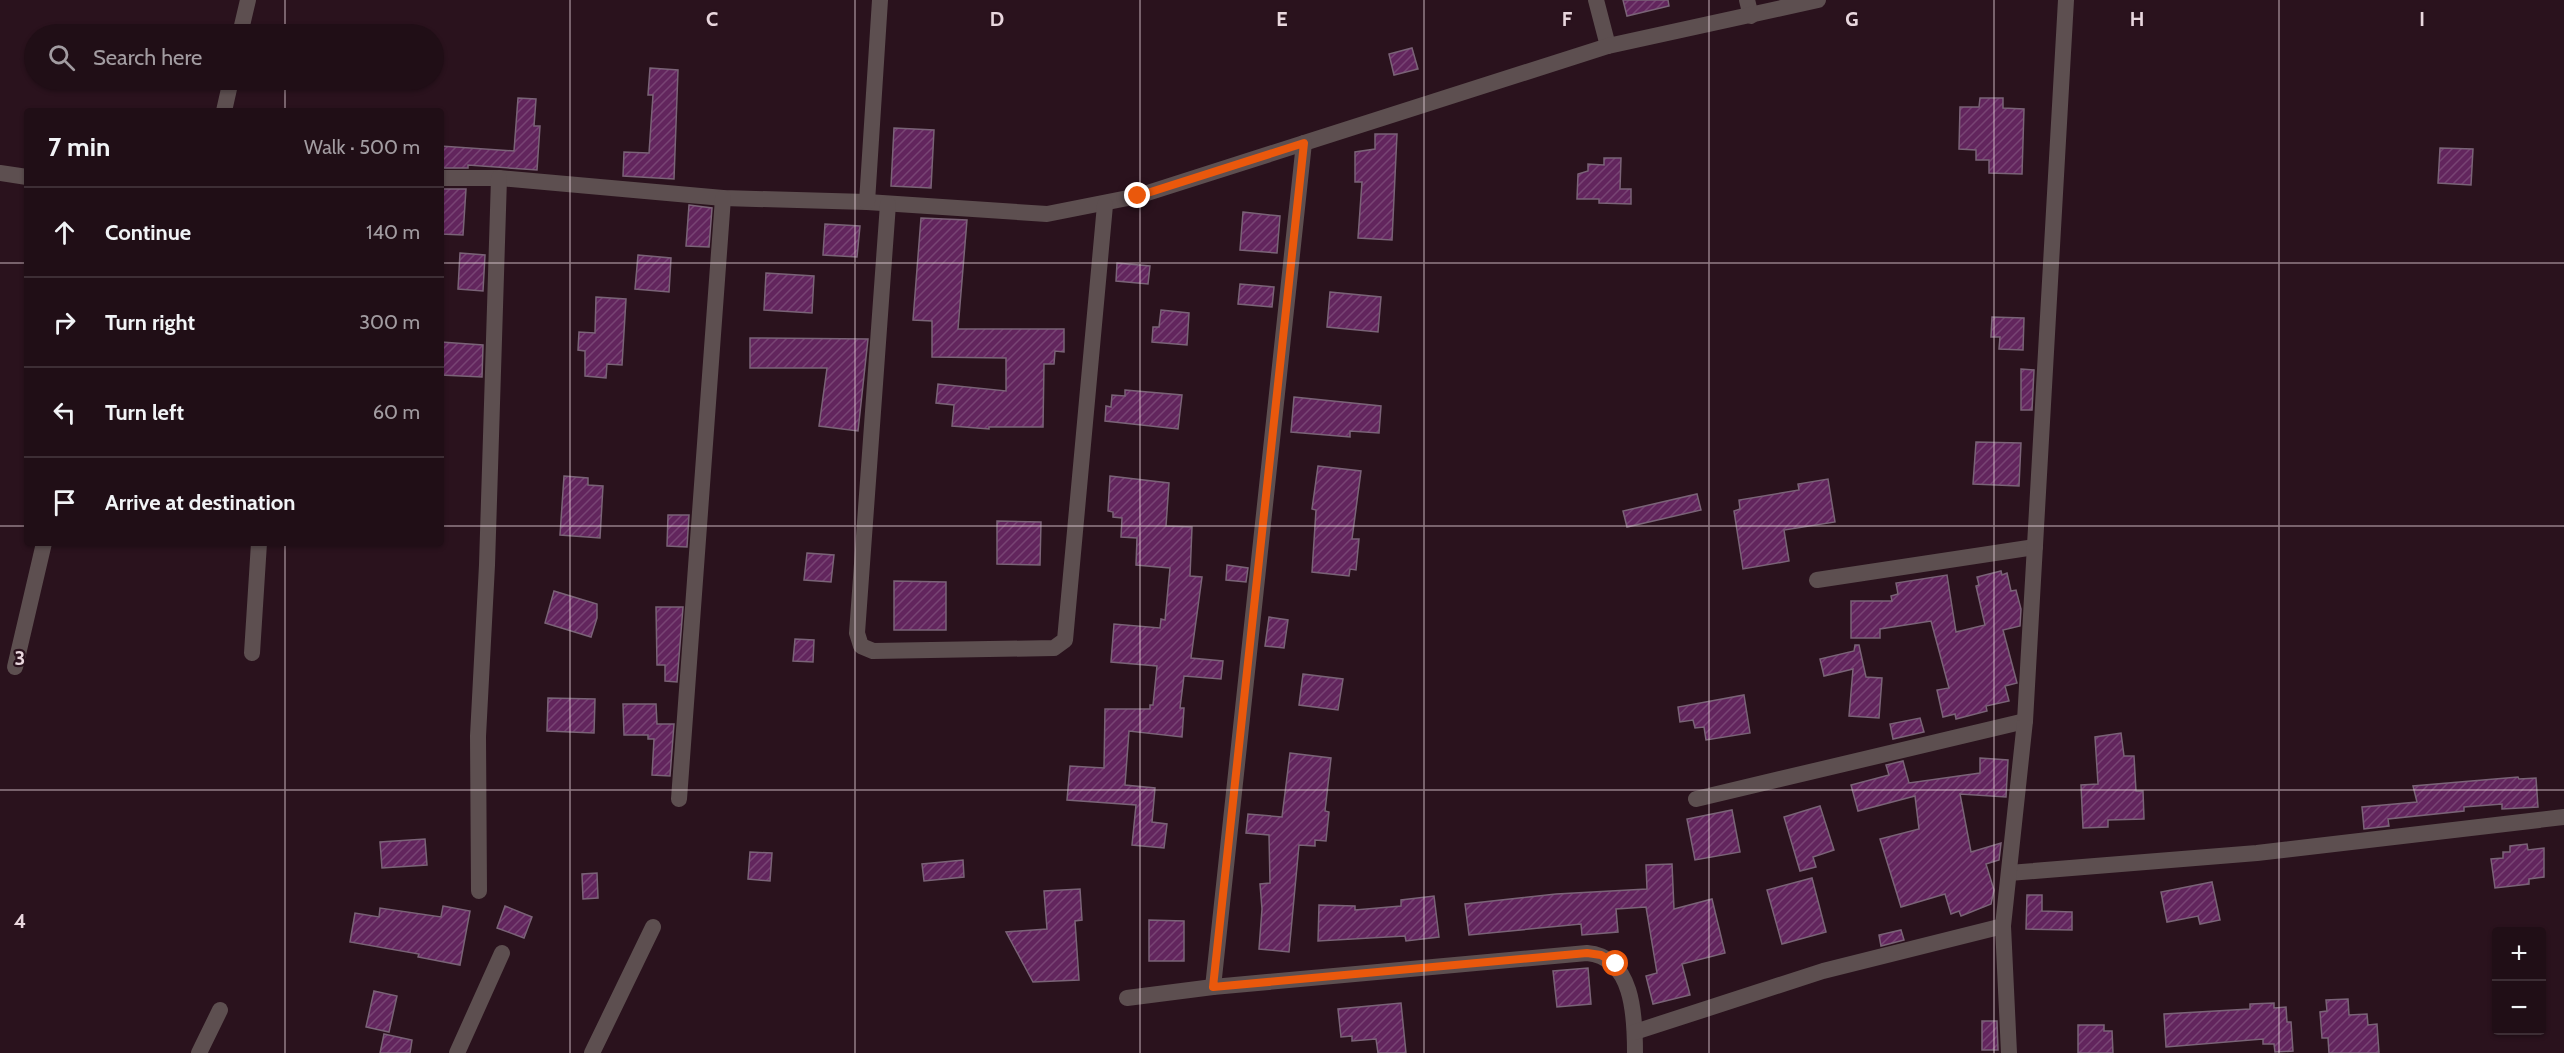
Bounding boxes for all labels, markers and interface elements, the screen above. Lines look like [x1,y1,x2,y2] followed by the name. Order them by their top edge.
[706,7,718,31] text: C
[990,7,1004,31] text: D
[1276,7,1288,31] text: E
[1562,7,1573,31] text: F
[1845,7,1859,31] text: G
[2130,7,2144,31] text: H
[2419,7,2425,31] text: I
[24,24,444,90] search box
[45,41,78,74] icon: search
[93,44,202,71] text: Search here
[48,131,110,163] text: 7 min
[304,135,420,159] text: Walk · 500 m
[1124,182,1150,208] route end
[48,216,81,249] icon: ahead
[105,219,191,246] text: Continue
[366,220,420,244] text: 140 m
[48,306,81,339] icon: right
[105,309,195,336] text: Turn right
[359,310,420,334] text: 300 m
[48,396,81,429] icon: left
[105,399,184,426] text: Turn left
[373,400,420,424] text: 60 m
[48,486,81,519] icon: arrive
[105,489,295,516] text: Arrive at destination
[15,646,25,670] text: 3
[14,909,26,933] text: 4
[2492,927,2546,1035] map controls
[2492,927,2546,981] button: +
[1602,950,1628,976] route start
[2492,981,2546,1035] button: −

